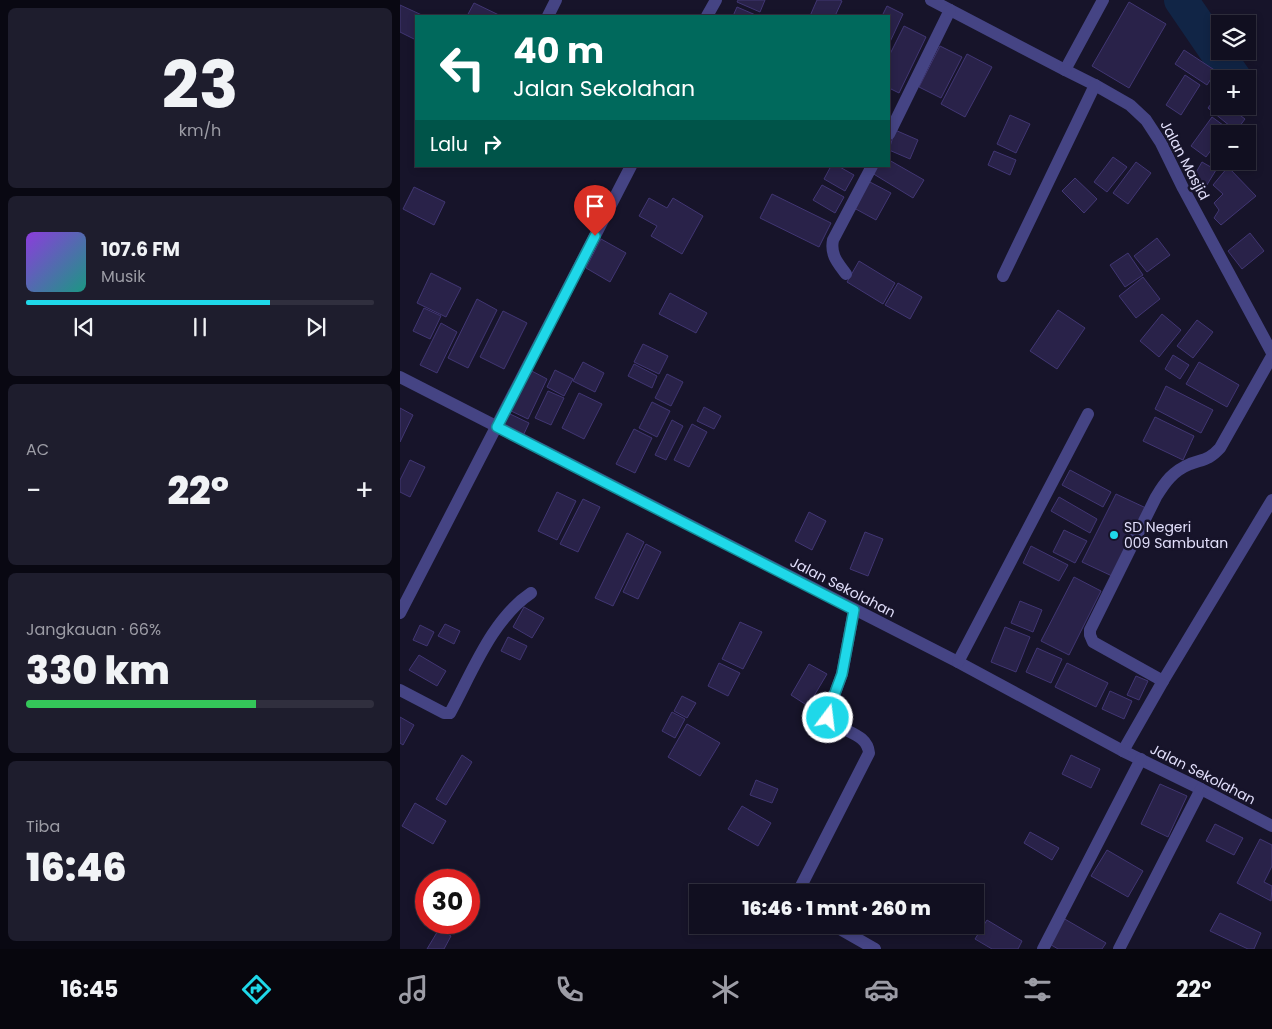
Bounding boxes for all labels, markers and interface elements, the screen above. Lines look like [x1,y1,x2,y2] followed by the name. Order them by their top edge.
[1211,15,1256,170] map controls
[1211,15,1256,60] button: layers
[513,26,604,75] text: 40 m
[430,35,495,100] icon: left
[162,40,238,131] text: 23
[1211,70,1256,115] button: +
[513,73,695,104] text: Jalan Sekolahan
[1156,117,1214,203] street label: Jalan Masjid
[179,119,221,142] text: km/h
[1211,125,1256,170] button: −
[478,130,506,158] icon: right
[430,131,468,158] text: Lalu
[574,185,616,236] pin
[581,192,609,220] icon: arrive
[101,236,180,263] text: 107.6 FM
[101,265,146,288] text: Musik
[70,313,98,341] icon: previous
[186,313,214,341] icon: pause
[302,313,330,341] icon: next
[26,438,49,461] text: AC
[167,464,229,517] text: 22°
[26,471,41,510] text: −
[355,471,374,510] text: +
[1124,517,1228,553] place label: SD Negeri 009 Sambutan
[1108,529,1120,541] marker: SD Negeri 009 Sambutan
[787,552,899,622] street label: Jalan Sekolahan
[26,618,161,641] text: Jangkauan · 66%
[26,644,170,697] text: 330 km
[801,691,853,743] position arrow
[1147,739,1259,809] street label: Jalan Sekolahan
[26,815,60,838] text: Tiba
[26,841,127,894] text: 16:46
[415,869,480,934] speed limit sign: 30
[742,895,931,922] text: 16:46 · 1 mnt · 260 m
[239,972,274,1007] icon: directions
[396,972,431,1007] icon: music
[552,972,587,1007] icon: phone
[708,972,743,1007] icon: climate
[864,972,899,1007] icon: car
[1020,972,1055,1007] icon: filters
[61,974,118,1005] text: 16:45
[1176,974,1211,1005] text: 22°

